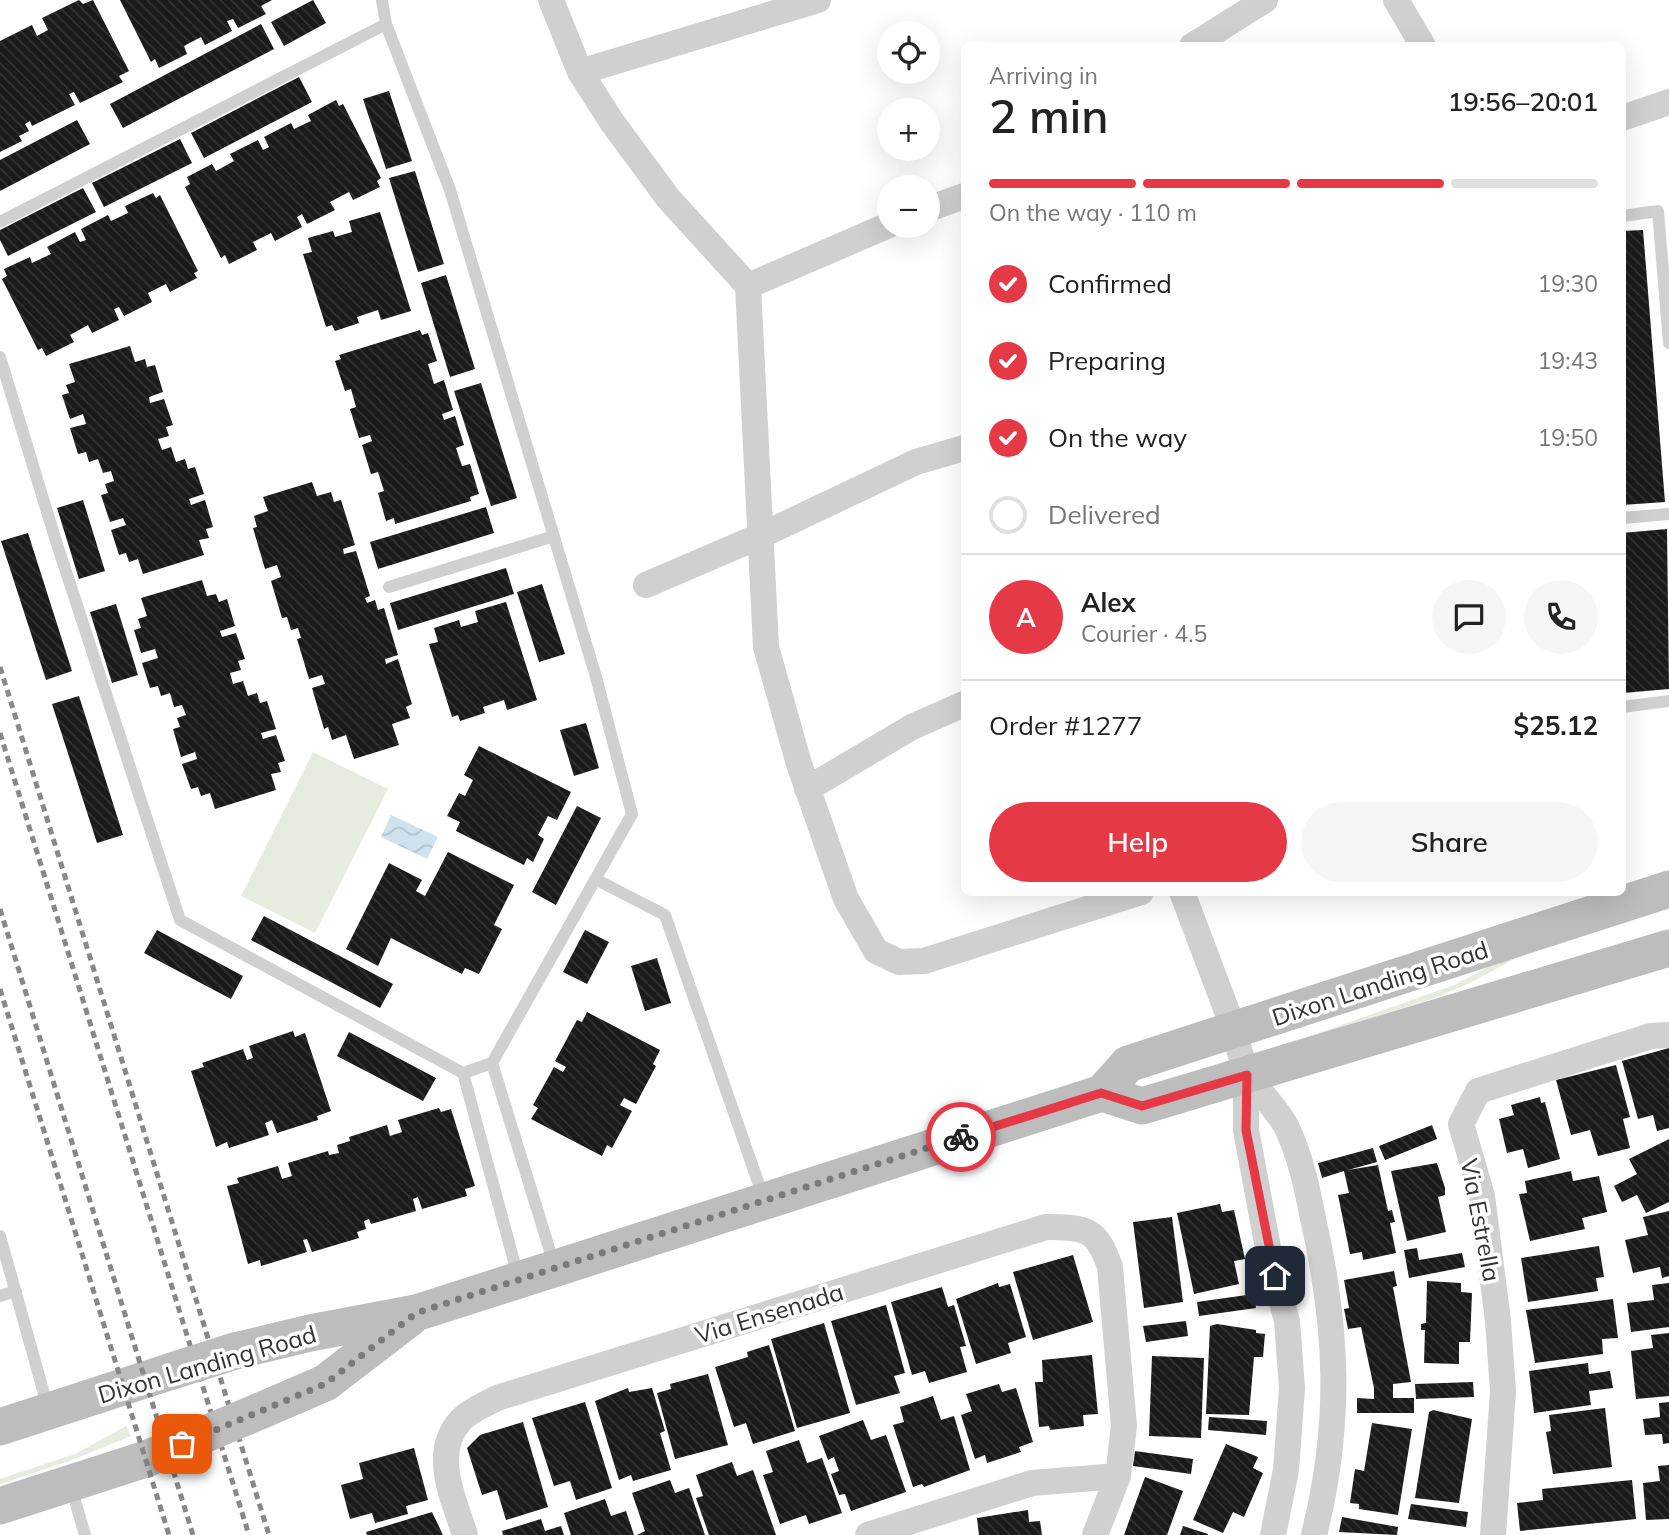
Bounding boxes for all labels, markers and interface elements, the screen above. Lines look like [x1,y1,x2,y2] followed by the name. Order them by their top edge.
[877,21,940,238] map controls
[877,21,940,84] button: locate
[989,61,1098,90] text: Arriving in
[1448,85,1598,118] text: 19:56–20:01
[989,87,1108,145] text: 2 min
[877,98,940,161] button: +
[877,175,940,238] button: −
[989,198,1197,227] text: On the way · 110 m
[989,265,1027,303] icon: check
[1048,267,1172,300] text: Confirmed
[1538,269,1598,298] text: 19:30
[989,342,1027,380] icon: check
[1048,344,1166,377] text: Preparing
[1538,346,1598,375] text: 19:43
[989,419,1027,457] icon: check
[1048,421,1187,454] text: On the way
[1538,423,1598,452] text: 19:50
[1048,498,1161,531] text: Delivered
[1432,580,1506,654] button: chat
[1524,580,1598,654] button: phone
[1081,586,1136,619] text: Alex
[1016,601,1036,634] text: A
[1081,619,1207,648] text: Courier · 4.5
[989,709,1142,742] text: Order #1277
[1514,709,1598,742] text: $25.12
[989,802,1287,882] button: Help
[1301,802,1598,882] button: Share
[1268,934,1492,1032] street label: Dixon Landing Road
[926,1102,996,1172] courier
[942,1118,980,1156] icon: bike
[1454,1156,1508,1284] street label: Via Estrella
[1245,1246,1305,1306] pin
[1256,1257,1294,1295] icon: home
[691,1276,847,1350] street label: Via Ensenada
[94,1318,320,1410] street label: Dixon Landing Road
[152,1414,212,1474] pin
[163,1425,201,1463] icon: bag

